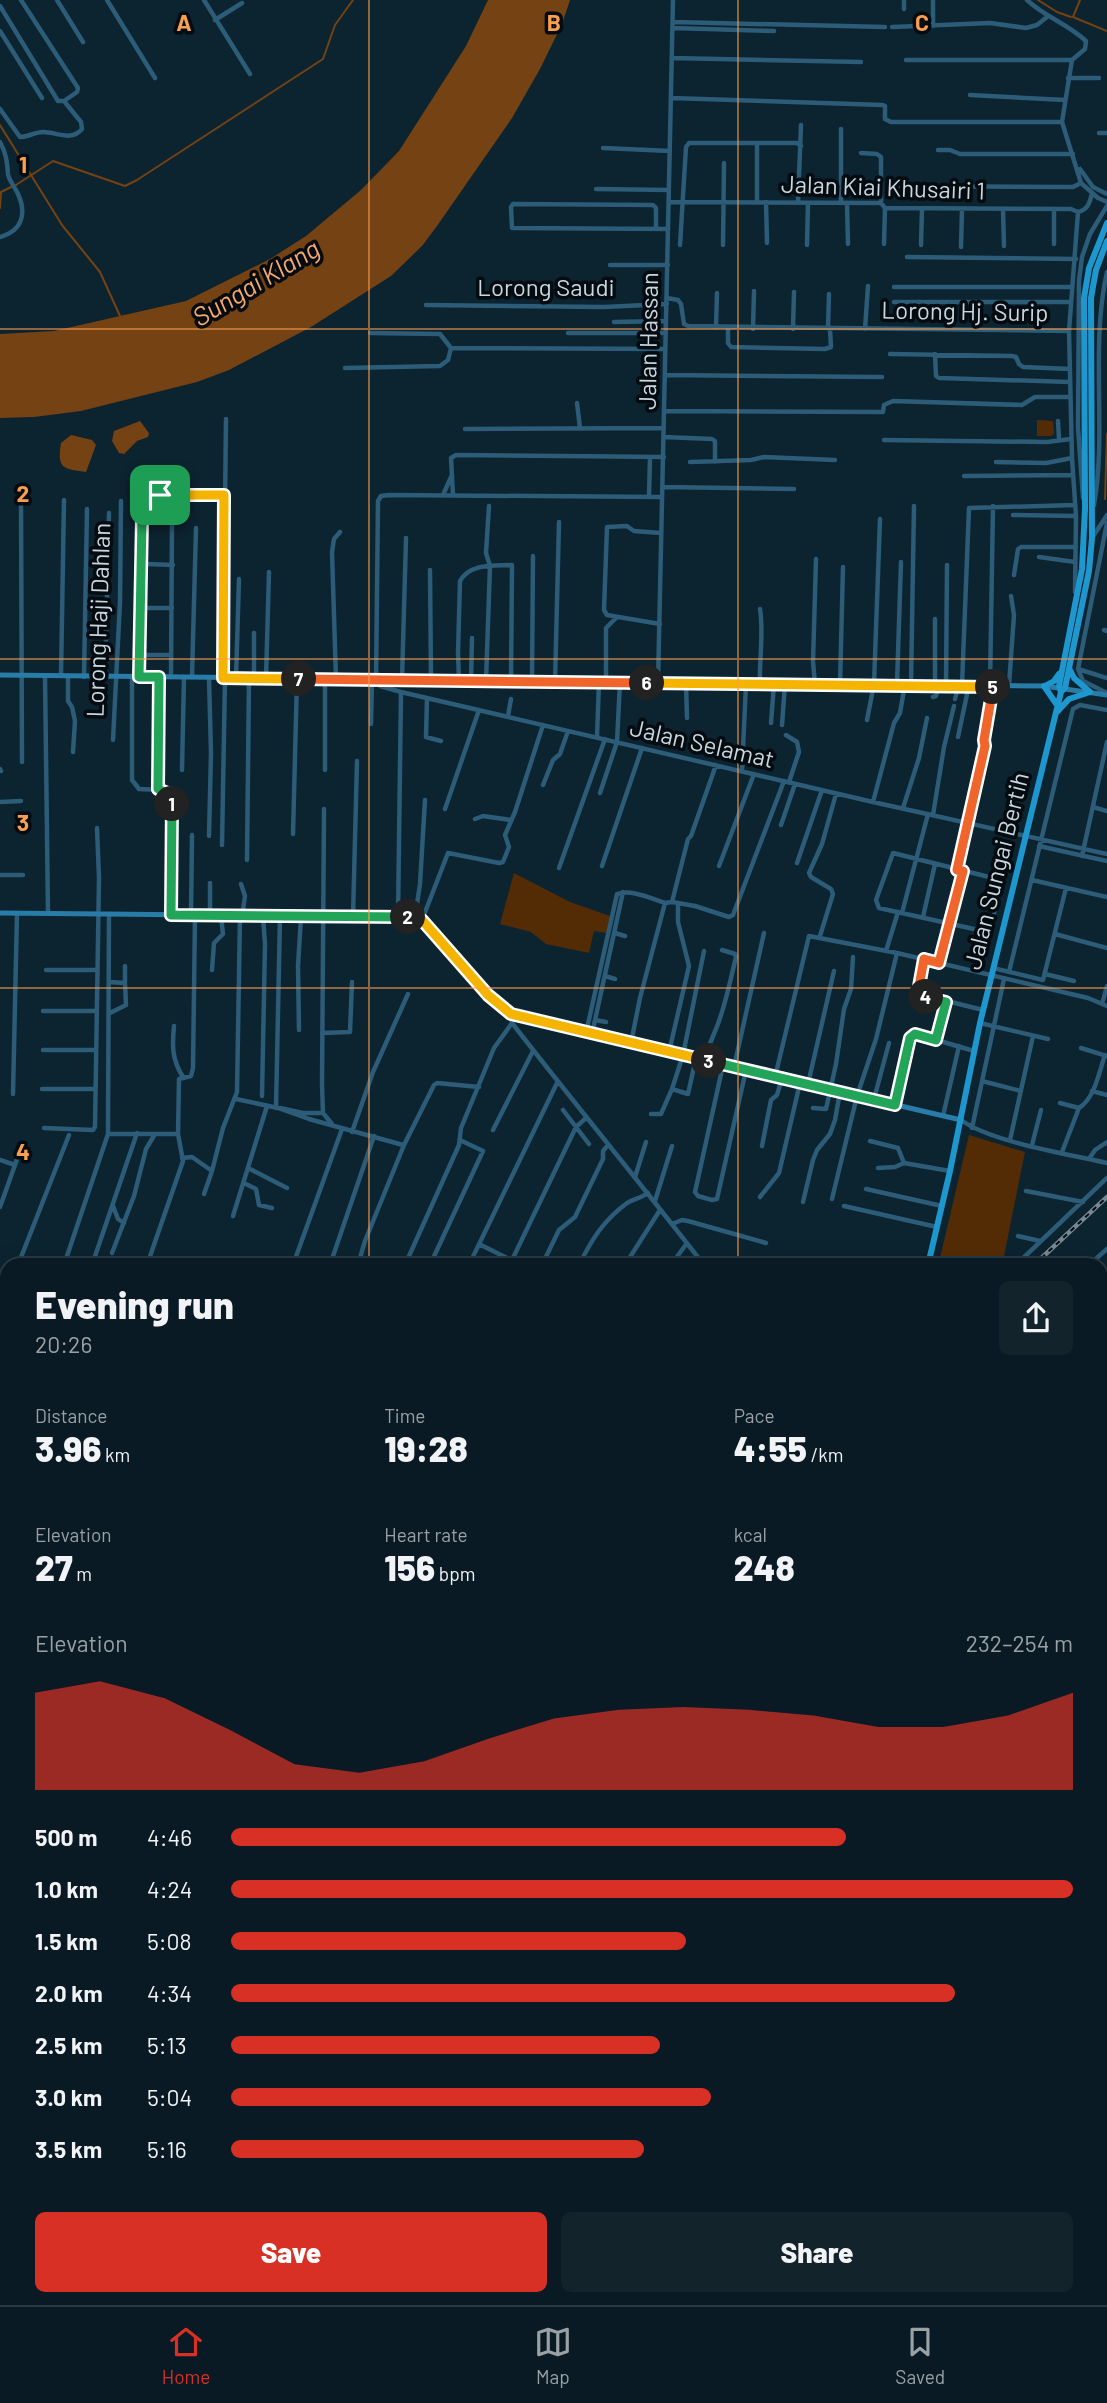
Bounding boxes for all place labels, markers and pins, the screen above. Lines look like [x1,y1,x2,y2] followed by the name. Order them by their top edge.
[130,465,190,525] pin
[282,662,316,696] pin: 7
[630,666,664,700] pin: 6
[976,670,1010,704] pin: 5
[154,786,190,822] pin: 1
[390,900,426,934] pin: 2
[908,979,944,1014] pin: 4
[692,1044,726,1078] pin: 3

